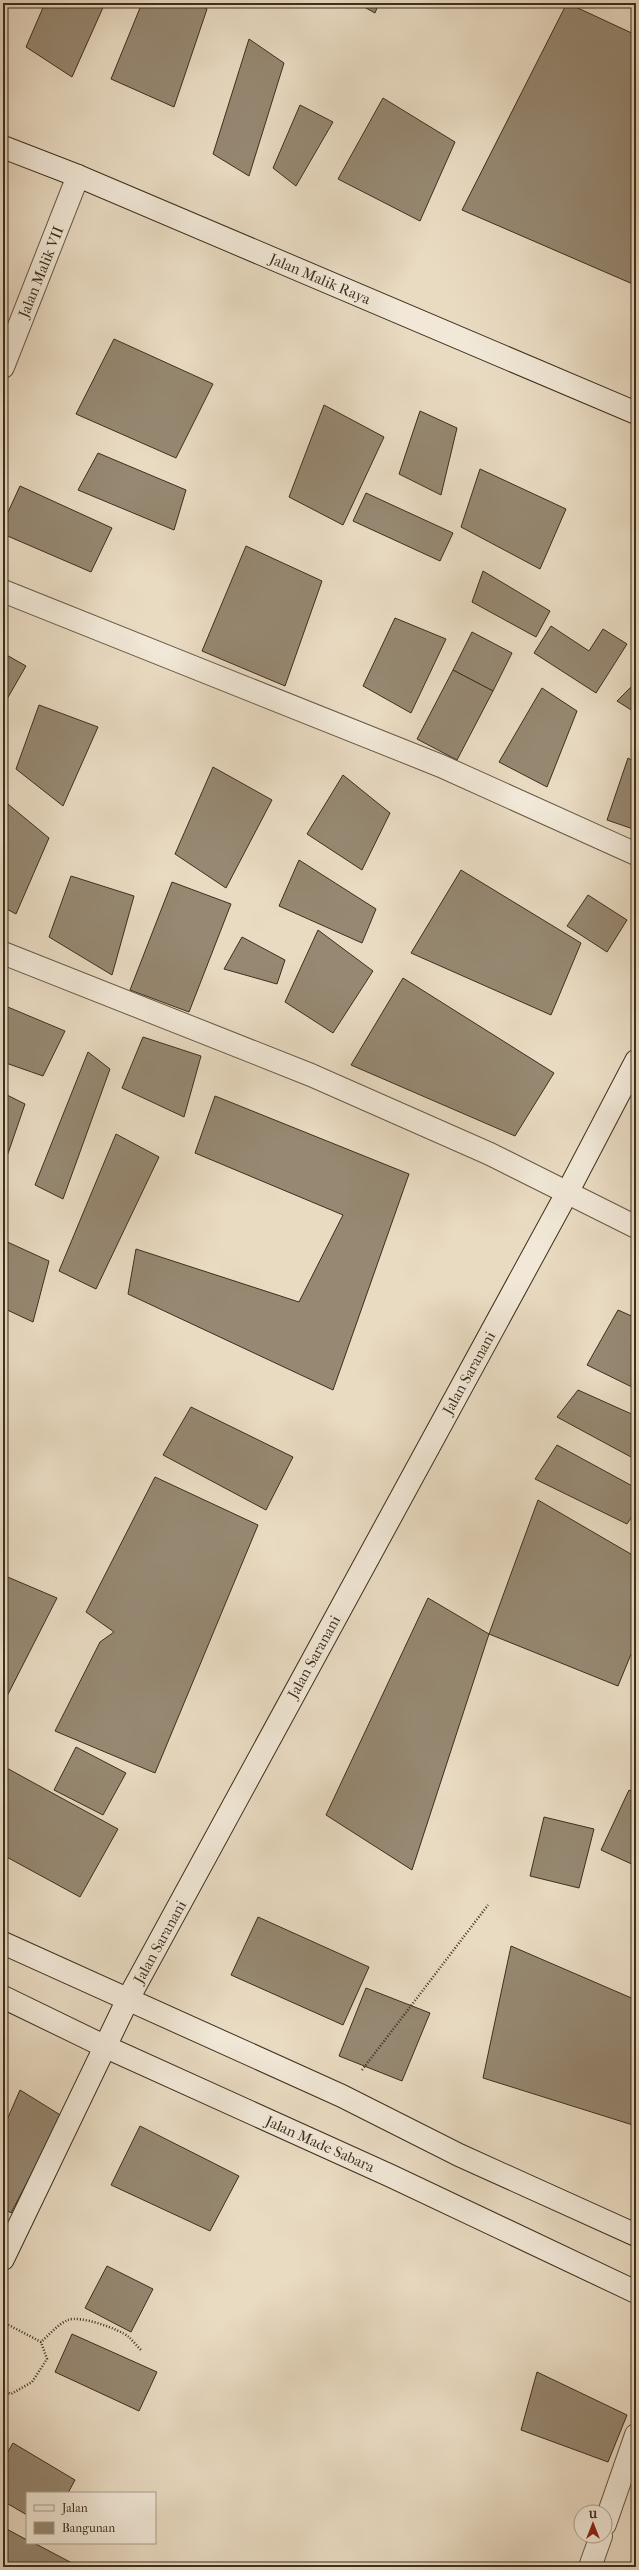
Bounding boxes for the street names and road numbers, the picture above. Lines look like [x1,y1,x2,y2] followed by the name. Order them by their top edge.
[14,224,68,321] street label: Jalan Malik VII
[266,249,374,309] street label: Jalan Malik Raya
[438,1328,499,1418] street label: Jalan Saranani
[283,1612,344,1702] street label: Jalan Saranani
[129,1897,190,1987] street label: Jalan Saranani
[262,2111,378,2177] street label: Jalan Made Sabara

